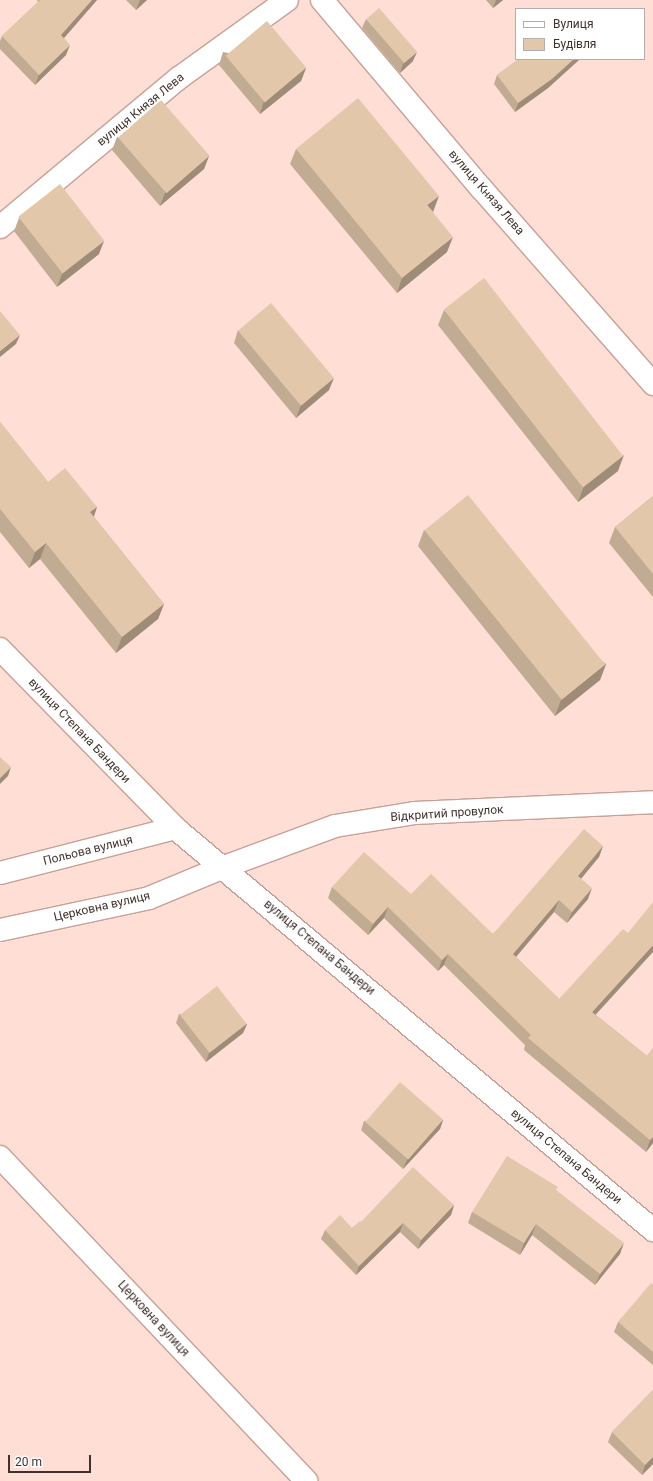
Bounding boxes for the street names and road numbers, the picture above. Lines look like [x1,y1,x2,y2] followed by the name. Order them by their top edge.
[95,70,187,150] street label: вулиця Князя Лева
[445,148,527,238] street label: вулиця Князя Лева
[25,675,133,787] street label: вулиця Степана Бандери
[390,803,504,825] street label: Відкритий провулок
[42,833,134,869] street label: Польова вулиця
[53,889,151,925] street label: Церковна вулиця
[261,897,377,999] street label: вулиця Степана Бандери
[508,1106,624,1208] street label: вулиця Степана Бандери
[114,1278,192,1360] street label: Церковна вулиця

